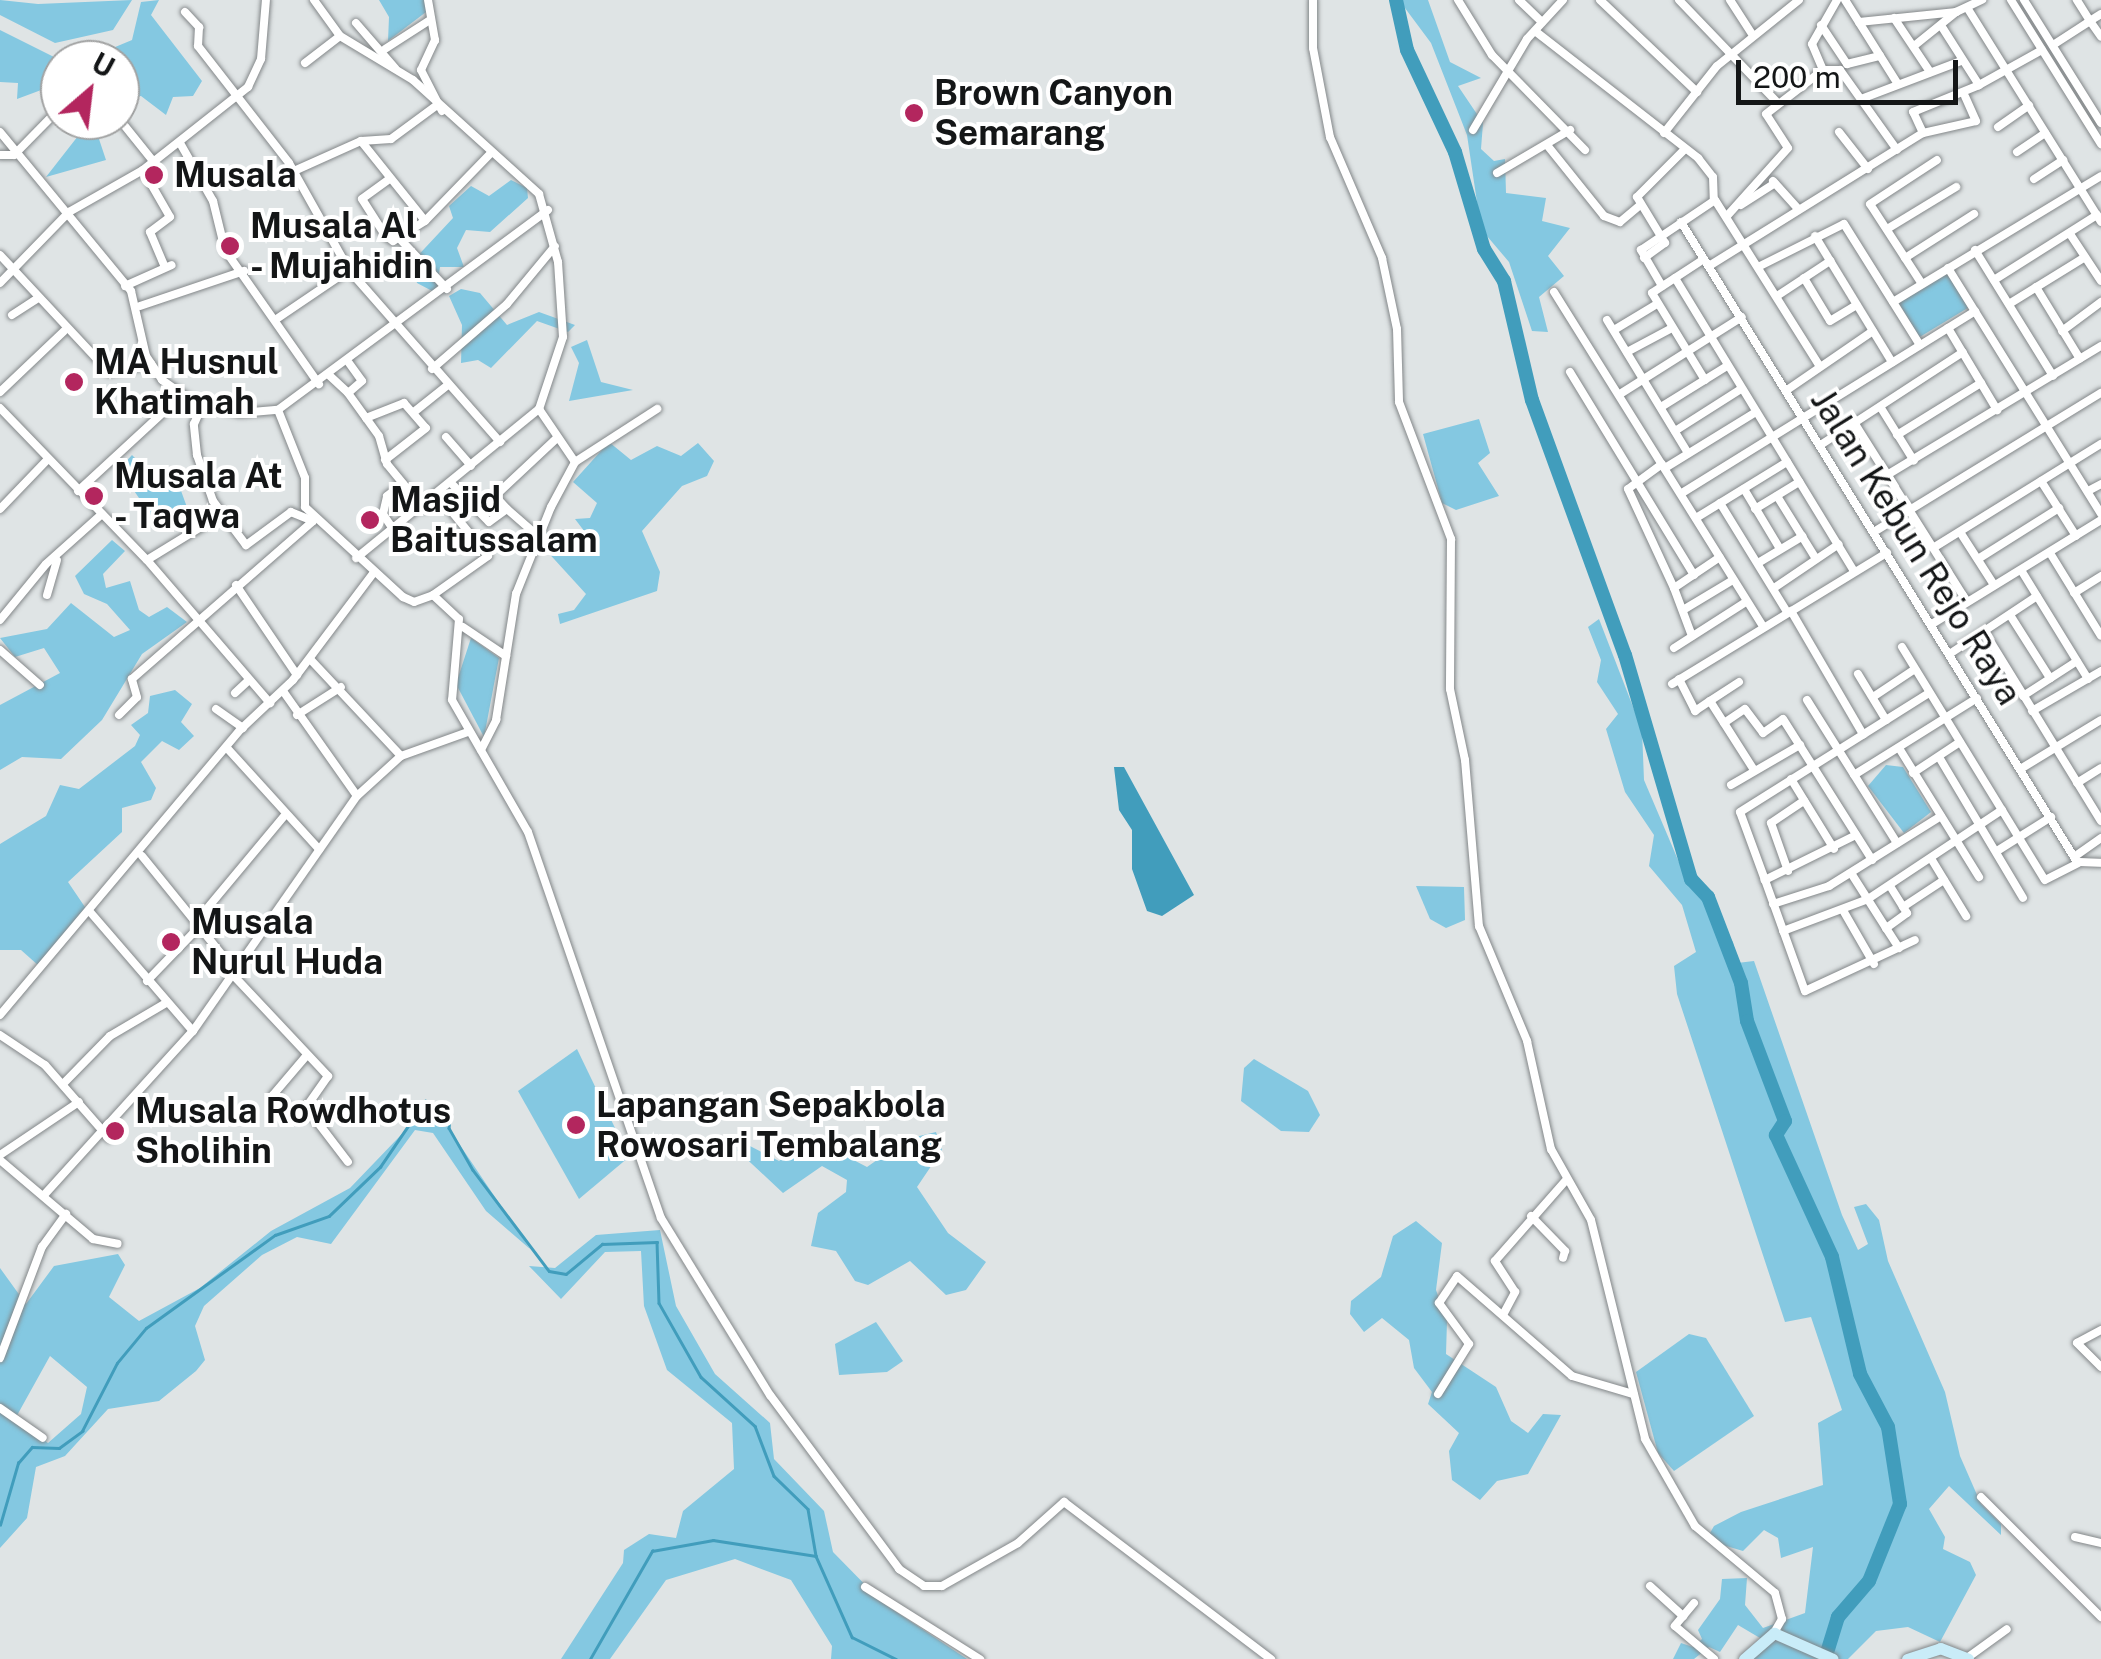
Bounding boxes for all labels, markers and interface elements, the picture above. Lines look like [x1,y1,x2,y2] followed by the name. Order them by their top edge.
[40,40,140,140] north arrow
[1741,40,1964,102] scale bar
[87,46,120,84] text: U
[1753,59,1841,95] text: 200 m
[934,72,1173,154] place label: Brown Canyon Semarang
[903,102,925,124] marker: Brown Canyon Semarang
[174,154,296,196] place label: Musala
[143,164,165,186] marker: Musala
[250,205,436,287] place label: Musala Al - Mujahidin
[219,235,241,257] marker: Musala Al - Mujahidin
[94,341,279,423] place label: MA Husnul Khatimah
[63,371,85,393] marker: MA Husnul Khatimah
[1802,381,2030,713] street label: Jalan Kebun Rejo Raya
[114,455,283,537] place label: Musala At - Taqwa
[390,479,598,561] place label: Masjid Baitussalam
[83,485,105,507] marker: Musala At - Taqwa
[359,509,381,531] marker: Masjid Baitussalam
[191,901,383,983] place label: Musala Nurul Huda
[160,931,182,953] marker: Musala Nurul Huda
[596,1084,945,1166] place label: Lapangan Sepakbola Rowosari Tembalang
[135,1090,451,1172] place label: Musala Rowdhotus Sholihin
[565,1114,587,1136] marker: Lapangan Sepakbola Rowosari Tembalang
[104,1120,126,1142] marker: Musala Rowdhotus Sholihin

